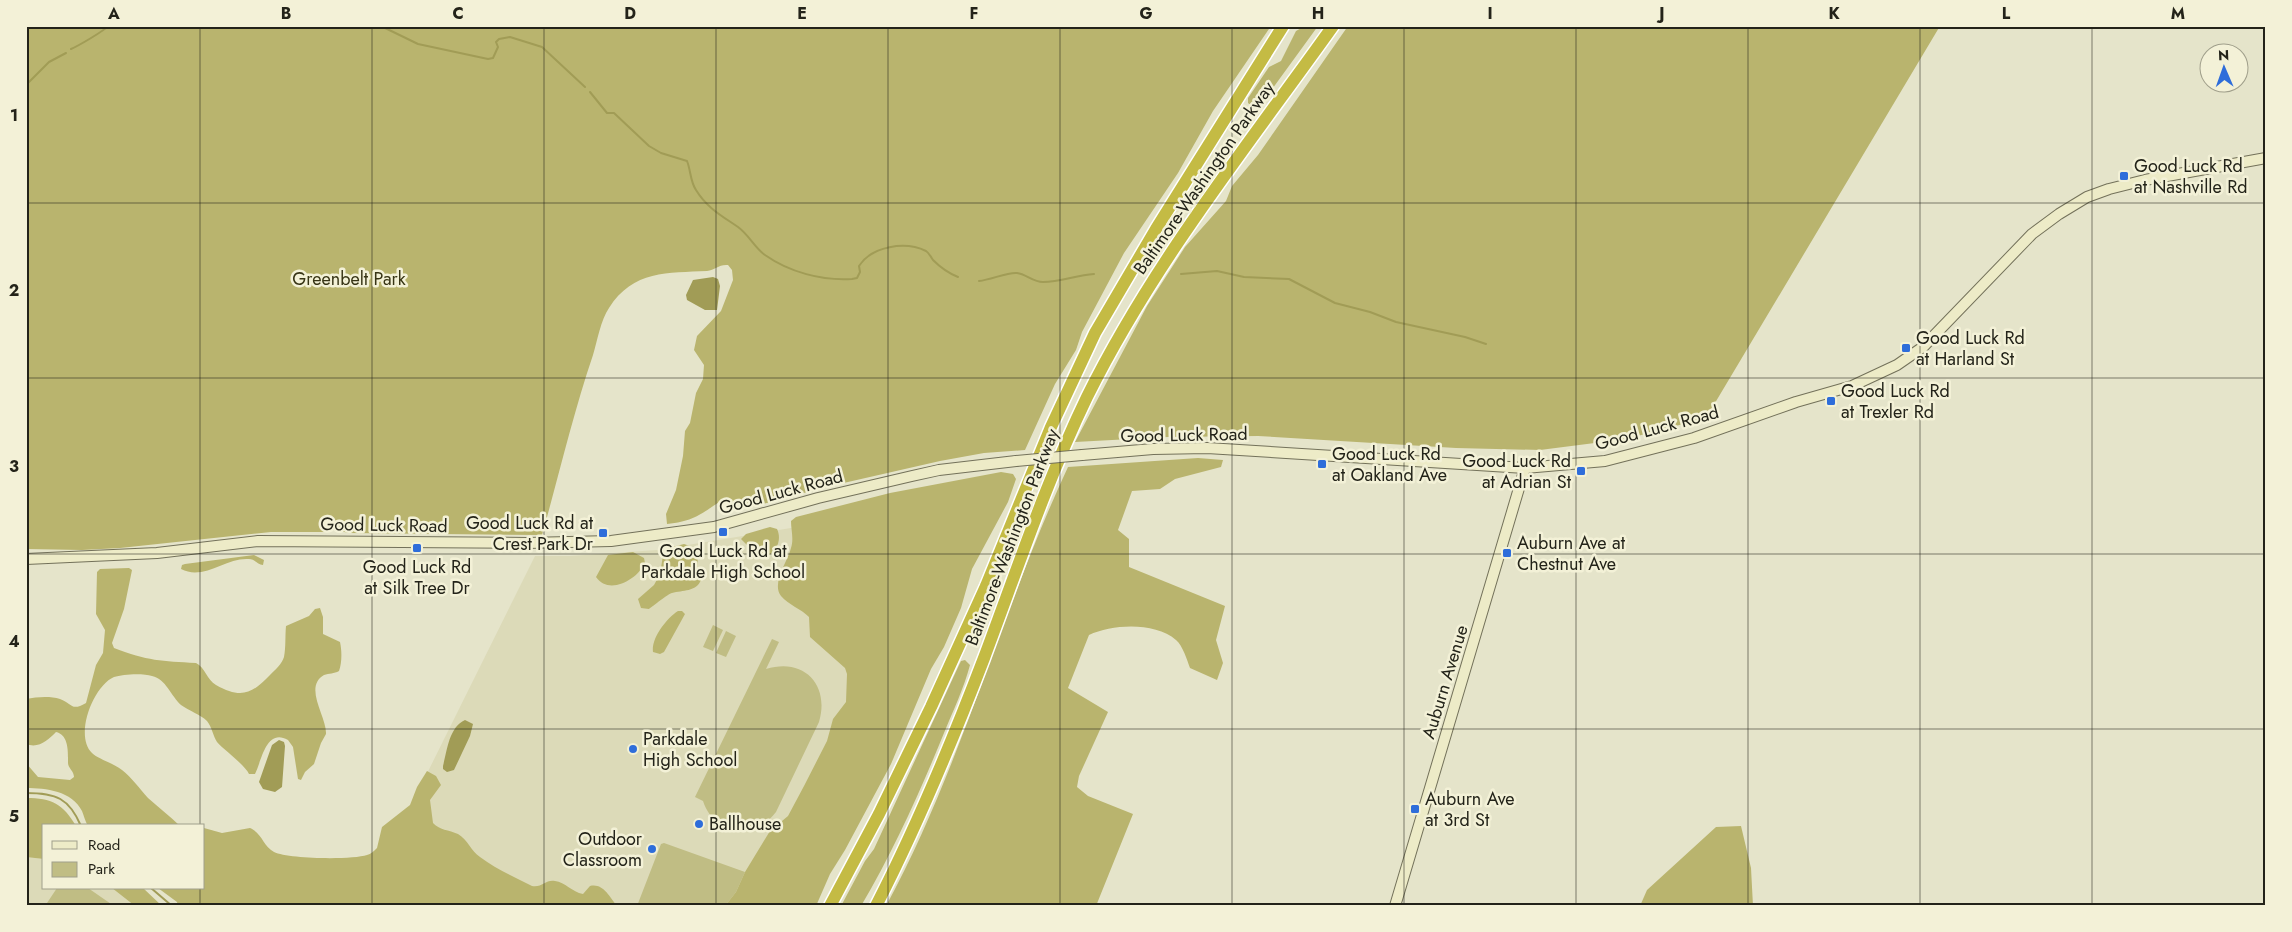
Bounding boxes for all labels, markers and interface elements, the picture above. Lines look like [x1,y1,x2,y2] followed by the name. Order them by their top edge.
[107,2,120,25] text: A
[281,2,291,25] text: B
[452,2,464,25] text: C
[624,2,636,25] text: D
[797,2,807,25] text: E
[970,2,978,25] text: F
[1139,2,1153,25] text: G
[1312,2,1324,25] text: H
[1487,2,1493,25] text: I
[1656,2,1665,25] text: J
[1828,2,1840,25] text: K
[2002,2,2011,25] text: L
[2171,2,2185,25] text: M
[2200,42,2250,92] north arrow
[2218,45,2229,65] text: N
[1127,76,1281,280] street label: Baltimore-Washington Parkway
[10,104,18,127] text: 1
[2134,153,2248,200] place label: Good Luck Rd at Nashville Rd
[2118,170,2130,182] marker: Good Luck Rd at Nashville Rd
[292,266,406,292] park label: Greenbelt Park
[9,279,19,302] text: 2
[1916,325,2025,372] place label: Good Luck Rd at Harland St
[1900,342,1912,354] marker: Good Luck Rd at Harland St
[1841,378,1950,425] place label: Good Luck Rd at Trexler Rd
[1825,395,1837,407] marker: Good Luck Rd at Trexler Rd
[1592,399,1722,457] street label: Good Luck Road
[1120,421,1248,449] street label: Good Luck Road
[959,425,1065,649] street label: Baltimore-Washington Parkway
[1332,441,1447,488] place label: Good Luck Rd at Oakland Ave
[1462,448,1572,495] place label: Good Luck Rd at Adrian St
[9,455,19,478] text: 3
[1316,458,1328,470] marker: Good Luck Rd at Oakland Ave
[716,463,846,521] street label: Good Luck Road
[1575,465,1587,477] marker: Good Luck Rd at Adrian St
[466,510,594,557] place label: Good Luck Rd at Crest Park Dr
[320,511,448,539] street label: Good Luck Road
[717,526,729,538] marker: Good Luck Rd at Parkdale High School
[597,527,609,539] marker: Good Luck Rd at Crest Park Dr
[1517,530,1626,577] place label: Auburn Ave at Chestnut Ave
[641,538,805,585] place label: Good Luck Rd at Parkdale High School
[411,542,423,554] marker: Good Luck Rd at Silk Tree Dr
[1501,547,1513,559] marker: Auburn Ave at Chestnut Ave
[363,554,471,601] place label: Good Luck Rd at Silk Tree Dr
[1415,622,1475,742] street label: Auburn Avenue
[8,630,20,653] text: 4
[643,726,737,773] place label: Parkdale High School
[627,743,639,755] marker: Parkdale High School
[1425,786,1515,833] place label: Auburn Ave at 3rd St
[1409,803,1421,815] marker: Auburn Ave at 3rd St
[9,805,19,828] text: 5
[709,811,781,837] place label: Ballhouse
[693,818,705,830] marker: Ballhouse
[42,824,205,890] legend
[563,826,643,873] place label: Outdoor Classroom
[88,834,120,856] text: Road
[646,843,658,855] marker: Outdoor Classroom
[88,858,115,880] text: Park

